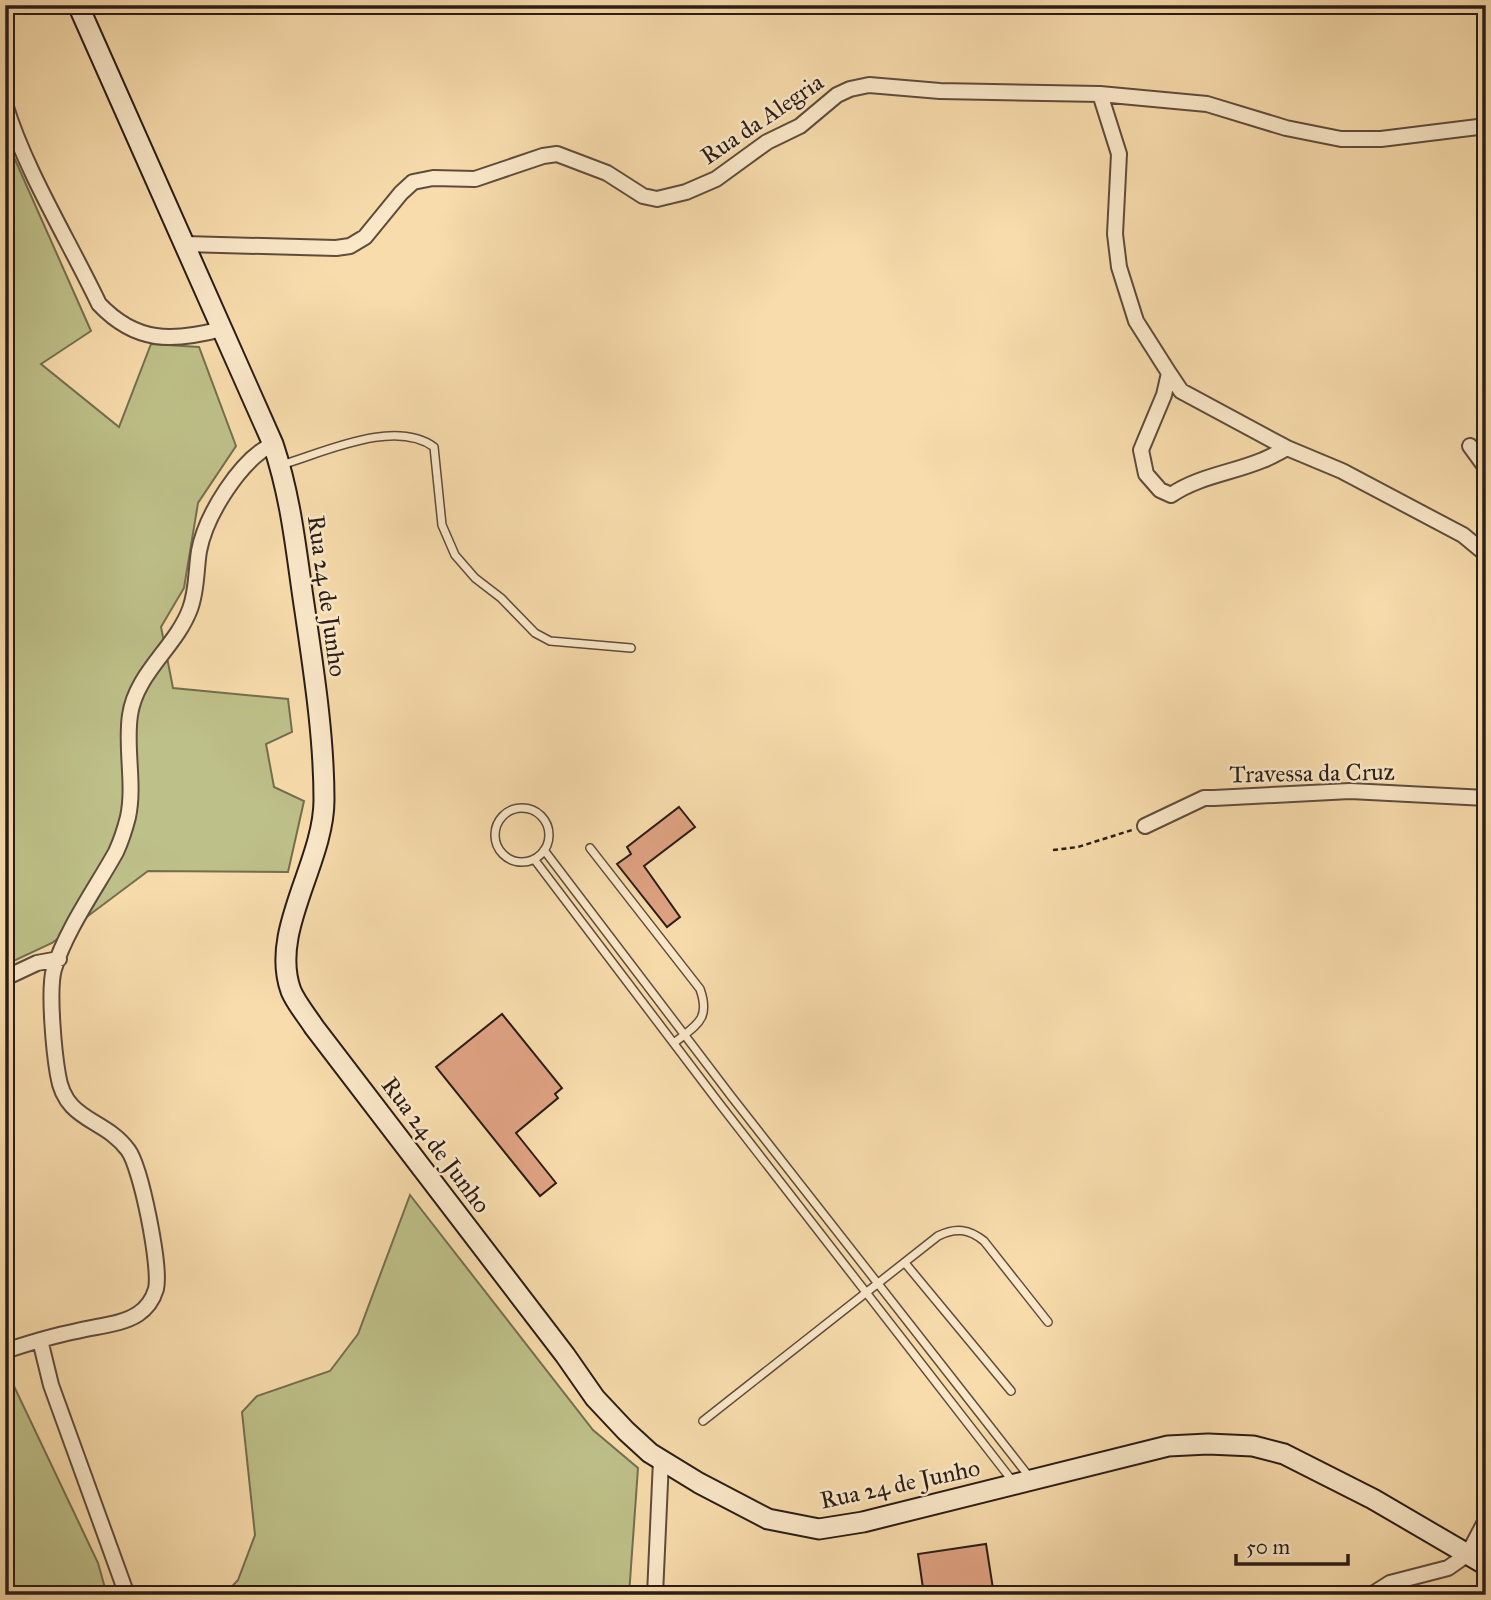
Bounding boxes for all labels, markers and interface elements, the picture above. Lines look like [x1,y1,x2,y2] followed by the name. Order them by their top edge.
[695,66,830,171] street label: Rua da Alegria
[301,513,353,679] street label: Rua 24 de Junho
[1229,757,1395,789] street label: Travessa da Cruz
[375,1071,497,1219] street label: Rua 24 de Junho
[817,1452,983,1516] street label: Rua 24 de Junho
[1236,1523,1348,1567] scale bar
[1246,1534,1291,1560] text: 50 m

